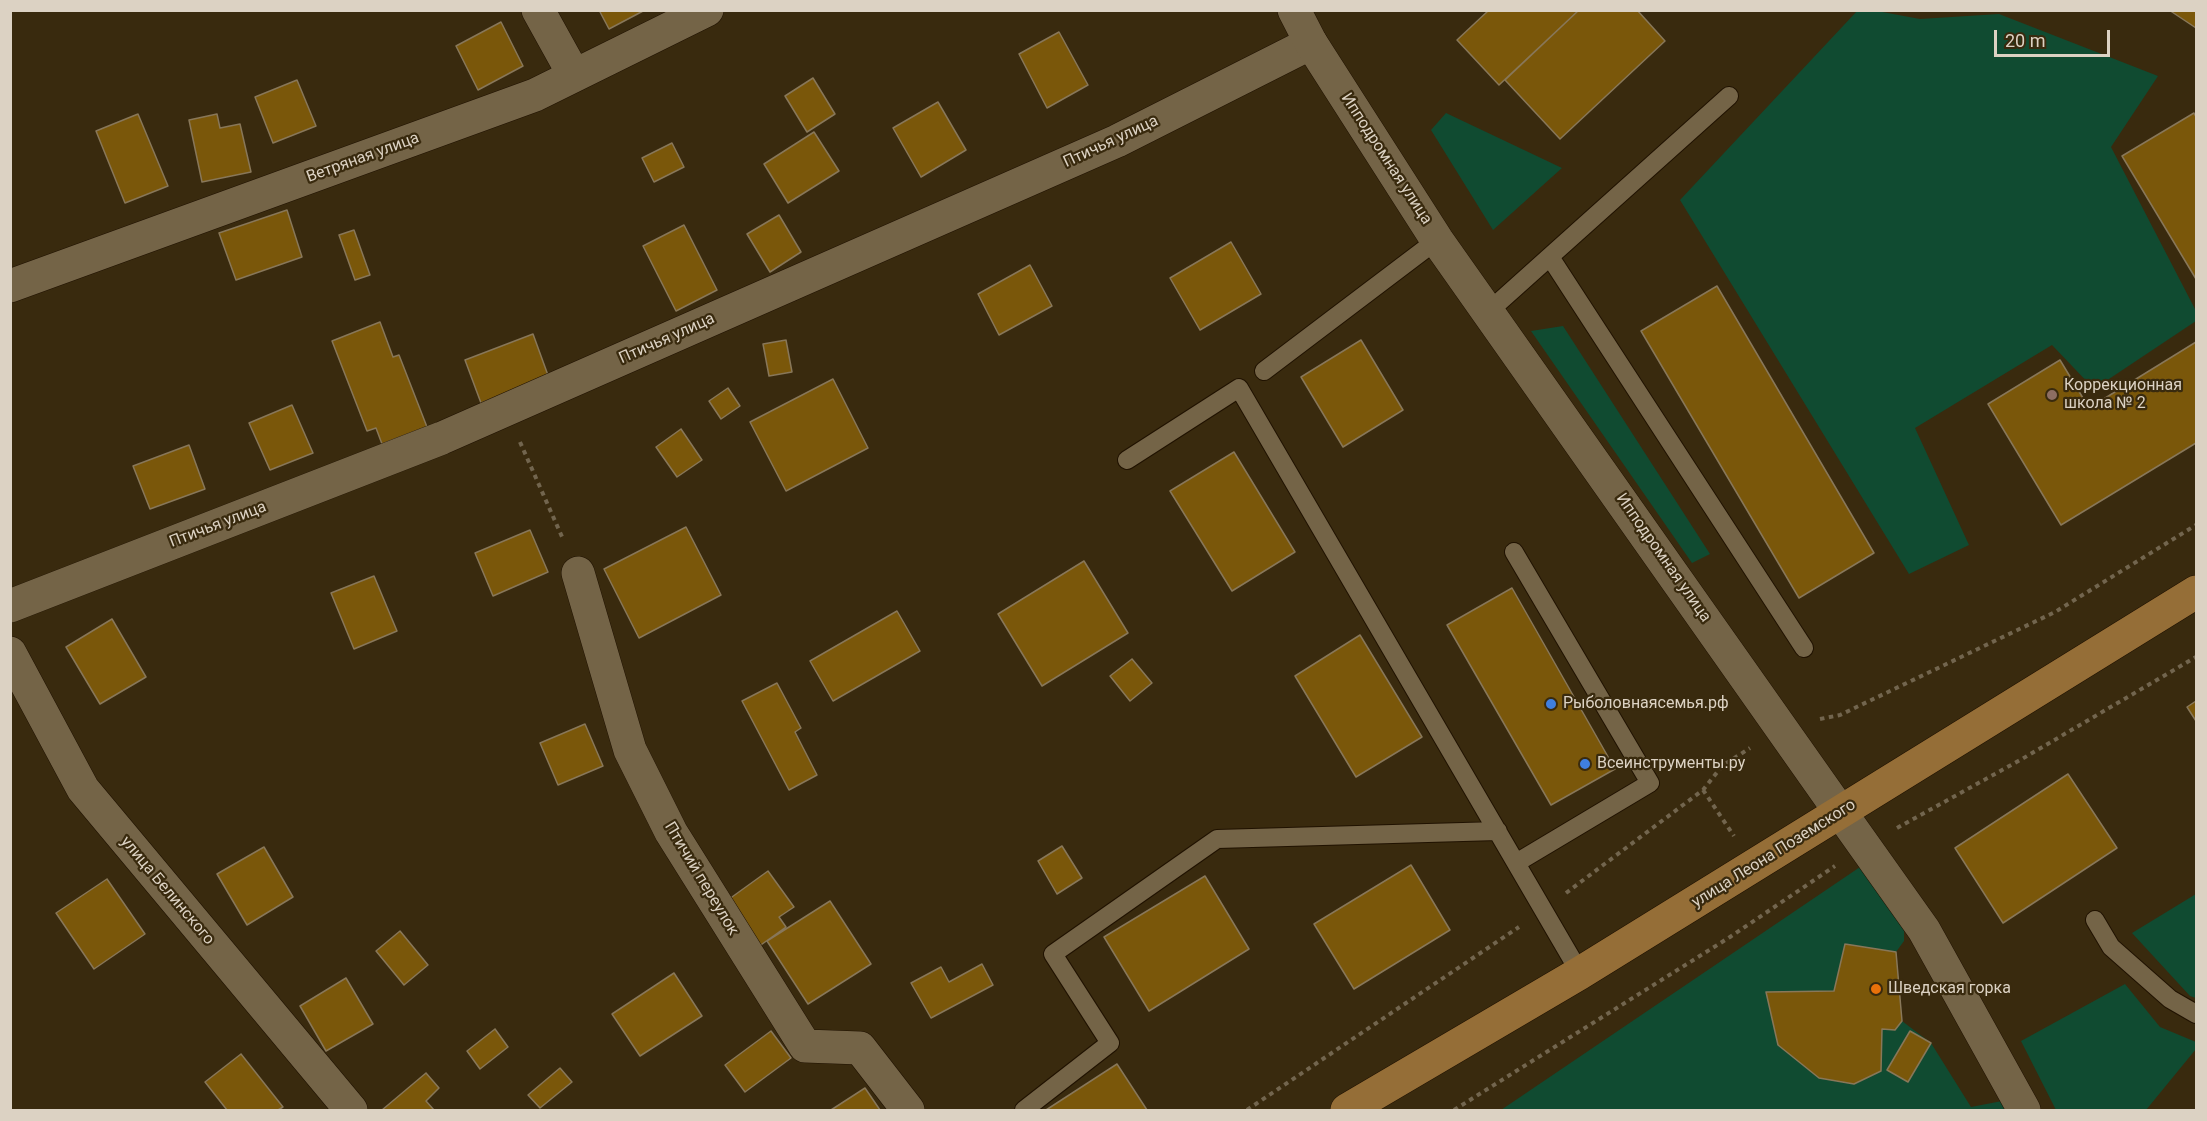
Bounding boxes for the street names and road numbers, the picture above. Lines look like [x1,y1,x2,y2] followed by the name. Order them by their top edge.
[1336,90,1436,228] street label: Ипподромная улица
[1061,112,1161,172] street label: Птичья улица
[304,129,422,187] street label: Ветряная улица
[616,309,718,369] street label: Птичья улица
[1611,490,1715,626] street label: Ипподромная улица
[167,498,269,552] street label: Птичья улица
[1689,796,1859,912] street label: улица Леона Поземского
[660,819,742,939] street label: Птичий переулок
[116,833,218,949] street label: улица Белинского

